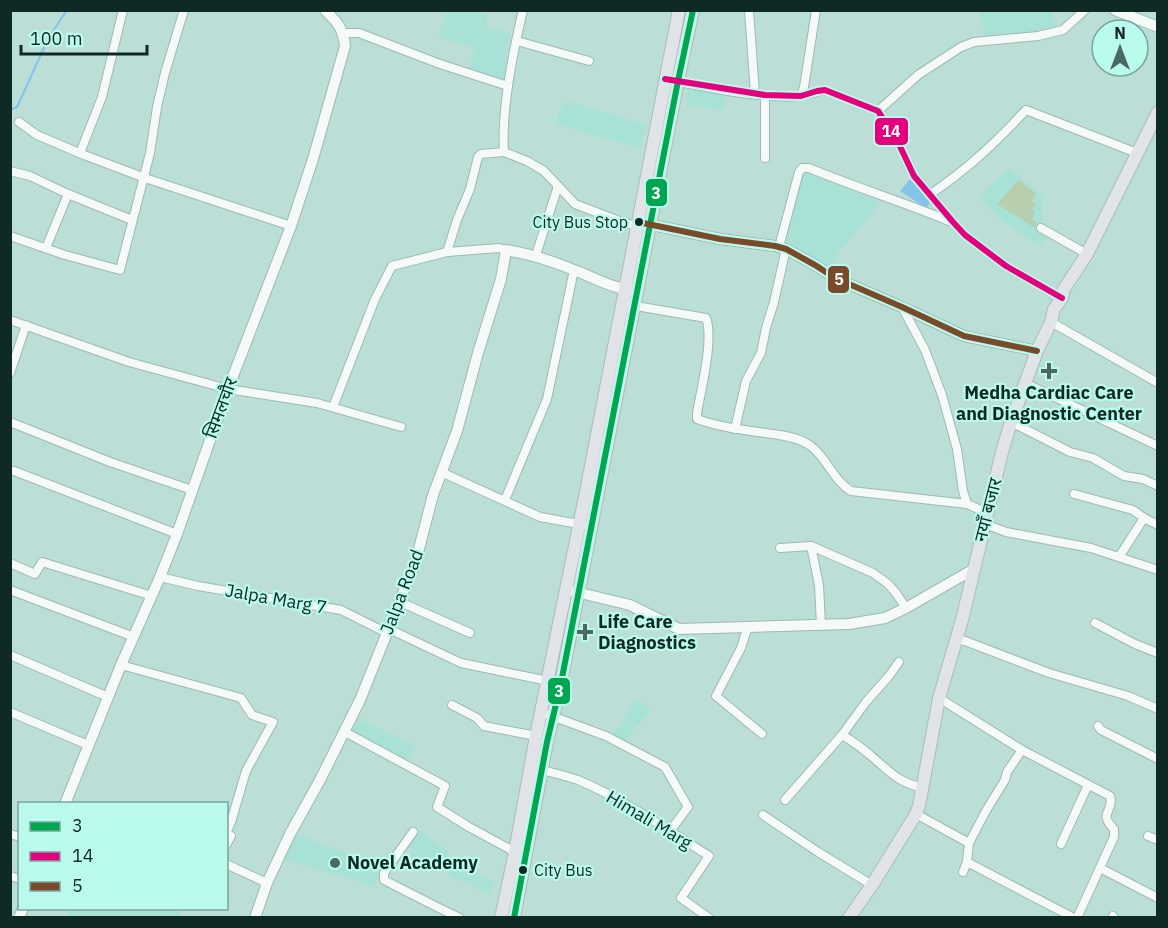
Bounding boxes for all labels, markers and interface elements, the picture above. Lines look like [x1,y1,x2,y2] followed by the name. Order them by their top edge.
[21,18,147,56] scale bar
[1090,18,1150,78] north arrow
[1114,23,1126,43] text: N
[30,27,82,50] text: 100 m
[874,117,909,146] line badge: 14
[881,121,901,141] text: 14
[645,178,668,207] line badge: 3
[651,183,661,203] text: 3
[532,212,628,232] place label: City Bus Stop
[633,216,645,228] marker: City Bus Stop
[827,265,850,294] line badge: 5
[834,269,844,289] text: 5
[1040,362,1058,380] marker: Medha Cardiac Care and Diagnostic Center
[199,374,242,441] street label: सिमलचौर
[956,381,1142,425] place label: Medha Cardiac Care and Diagnostic Center
[968,475,1007,544] street label: नयाँ बजार
[375,546,428,638] street label: Jalpa Road
[223,578,329,619] street label: Jalpa Marg 7
[598,610,696,654] place label: Life Care Diagnostics
[576,623,594,641] marker: Life Care Diagnostics
[547,677,571,705] line badge: 3
[554,681,564,701] text: 3
[602,785,697,854] street label: Himali Marg
[18,802,228,910] legend
[72,814,83,837] text: 3
[72,844,94,867] text: 14
[347,851,478,874] place label: Novel Academy
[328,856,342,870] marker: Novel Academy
[534,860,593,880] place label: City Bus
[517,864,529,876] marker: City Bus
[72,874,83,897] text: 5

